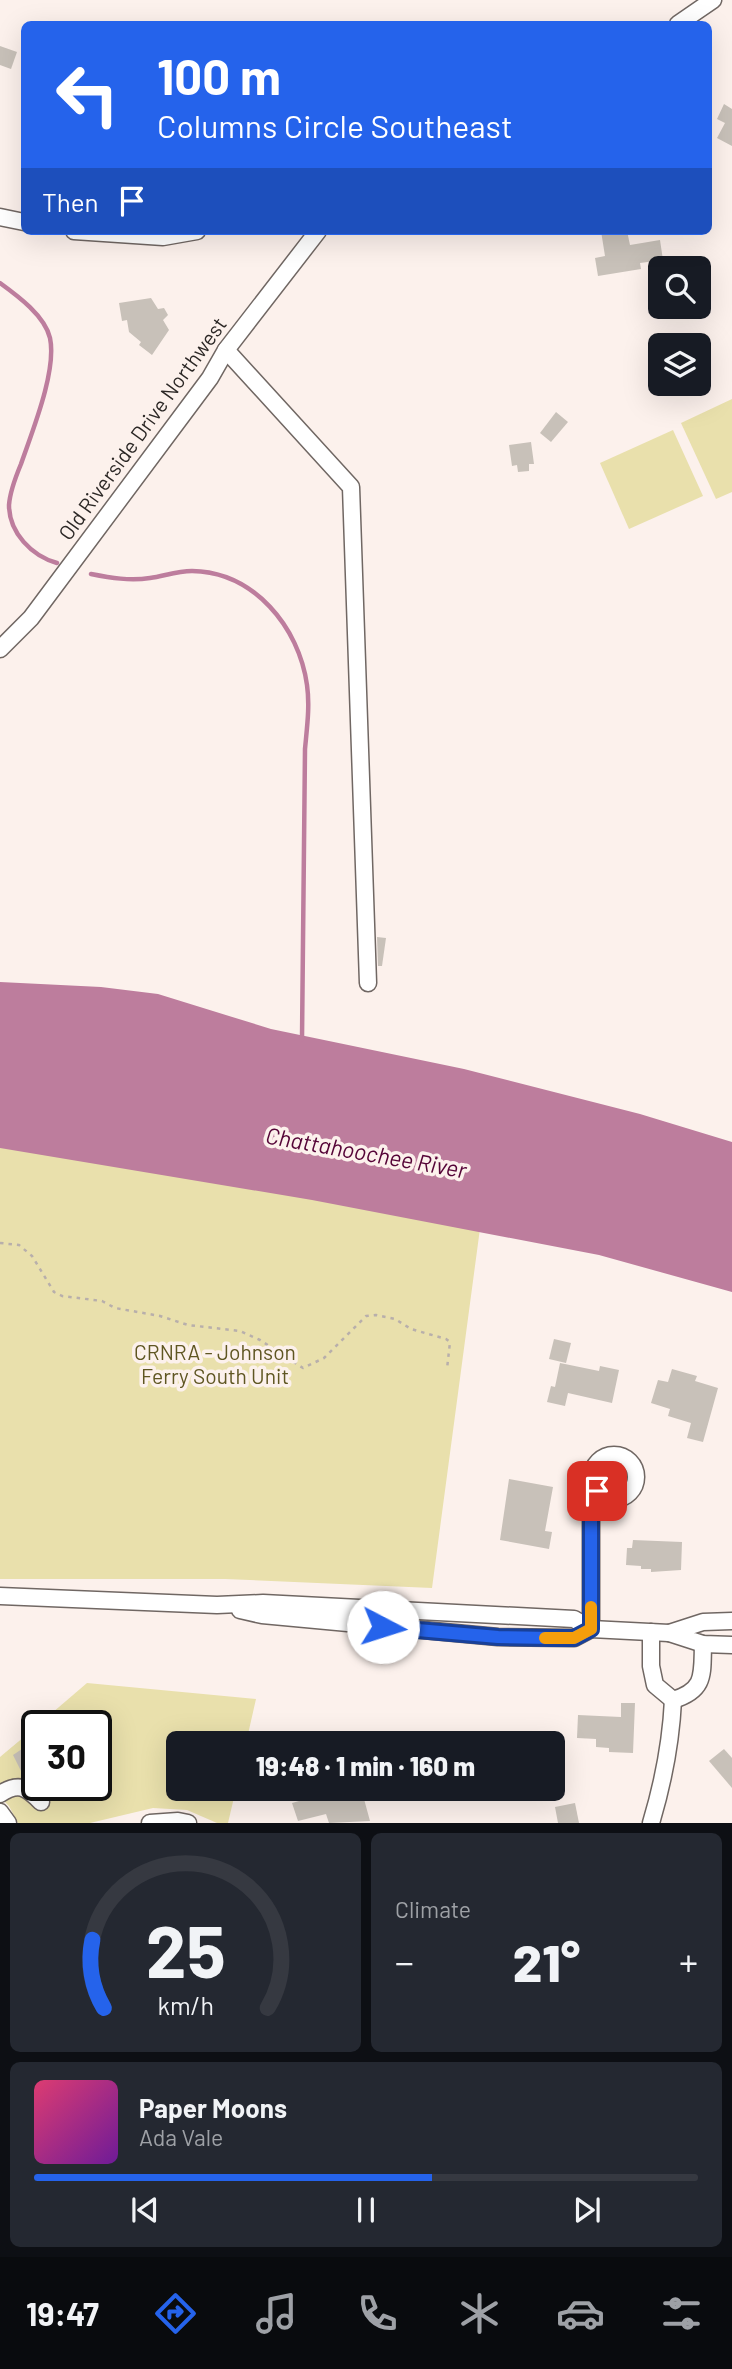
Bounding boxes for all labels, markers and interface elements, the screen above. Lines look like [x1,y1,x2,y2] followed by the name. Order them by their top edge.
[157,46,281,105] text: 100 m
[42,49,133,140] icon: left
[157,106,513,144] text: Columns Circle Southeast
[113,182,151,220] icon: arrive
[42,186,99,217] text: Then
[648,256,711,396] map controls
[648,256,711,319] button: search
[53,312,231,544] street label: Old Riverside Drive Northwest
[648,333,711,396] button: layers
[264,1121,470,1184] water label: Chattahoochee River
[134,1339,296,1388] park label: CRNRA - Johnson Ferry South Unit
[567,1461,627,1521] pin
[578,1472,616,1510] icon: arrive
[346,1590,420,1664] position arrow
[21,1710,112,1801] speed limit sign: 30
[256,1750,475,1781] text: 19:48 · 1 min · 160 m
[395,1895,471,1923] text: Climate
[145,1906,226,1994] text: 25
[513,1930,580,1992] text: 21°
[395,1938,414,1984] text: −
[679,1938,698,1984] text: +
[157,1990,214,2020] text: km/h
[139,2092,287,2123] text: Paper Moons
[139,2123,223,2151] text: Ada Vale
[126,2191,164,2229] icon: previous
[347,2191,385,2229] icon: pause
[568,2191,606,2229] icon: next
[151,2289,200,2338] icon: directions
[252,2289,301,2338] icon: music
[353,2289,402,2338] icon: phone
[455,2289,504,2338] icon: climate
[556,2289,605,2338] icon: car
[657,2289,706,2338] icon: filters
[26,2294,99,2332] text: 19:47

